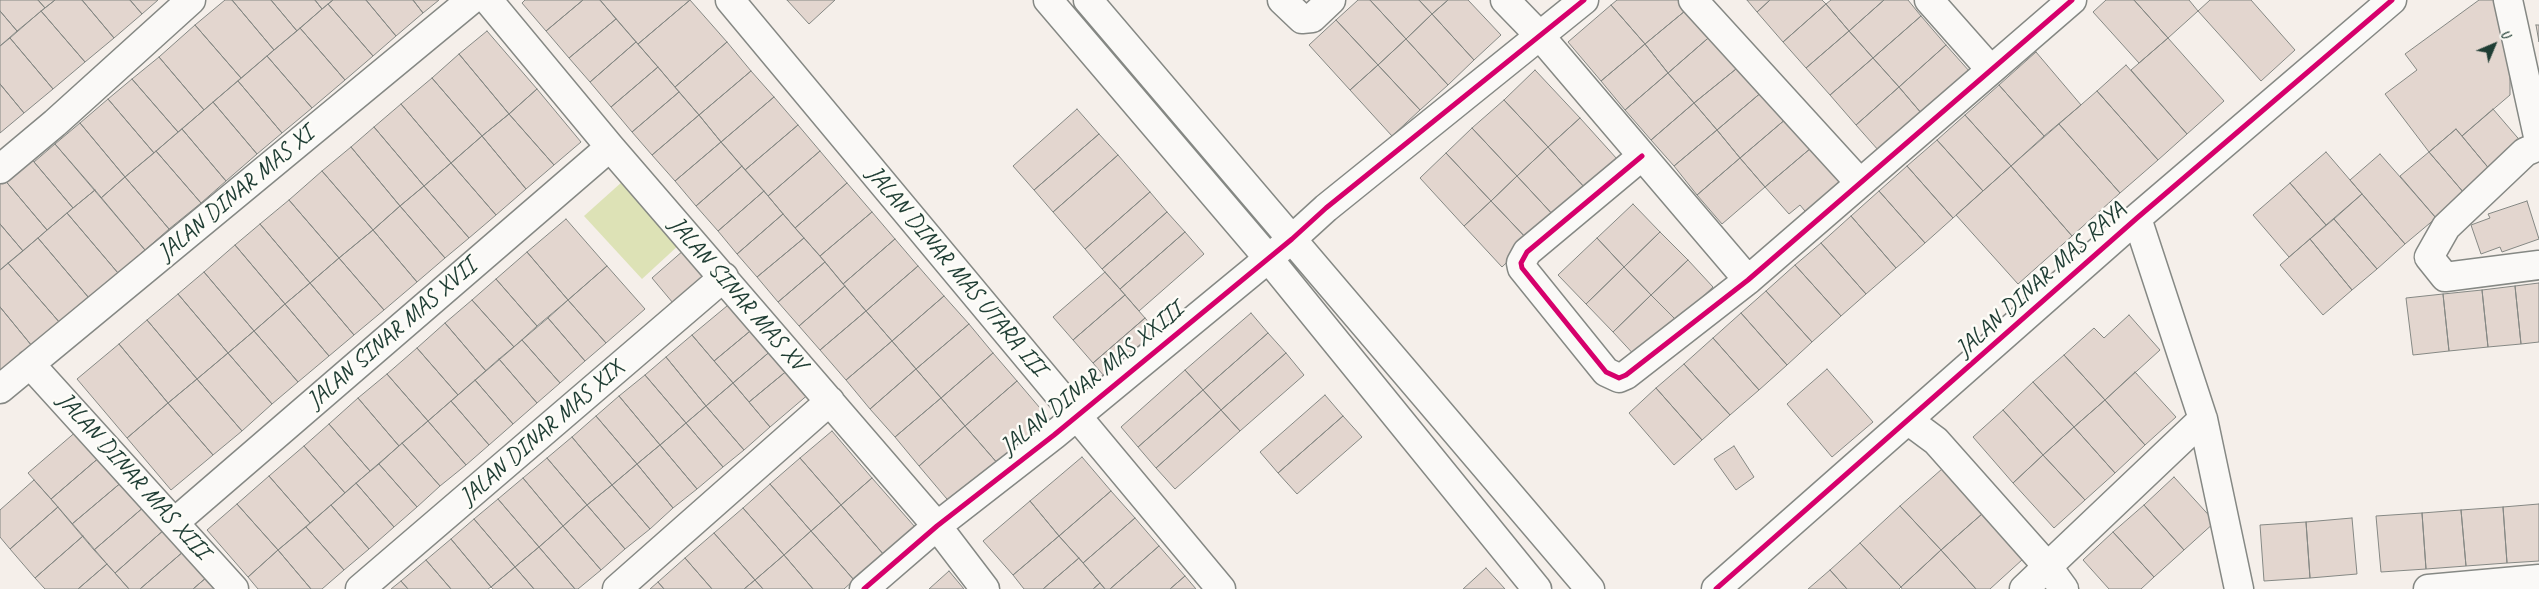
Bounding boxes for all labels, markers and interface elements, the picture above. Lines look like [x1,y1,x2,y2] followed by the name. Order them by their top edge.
[2469,20,2519,70] north arrow
[2497,26,2513,42] text: U
[152,120,320,268] street label: JALAN DINAR MAS XI
[860,160,1052,382] street label: JALAN DINAR MAS UTARA III
[1950,196,2132,364] street label: JALAN DINAR MAS RAYA
[662,211,812,377] street label: JALAN SINAR MAS XV
[301,253,483,415] street label: JALAN SINAR MAS XVII
[995,296,1189,462] street label: JALAN DINAR MAS XXIII
[454,354,630,512] street label: JALAN DINAR MAS XIX
[51,387,215,565] street label: JALAN DINAR MAS XIII

